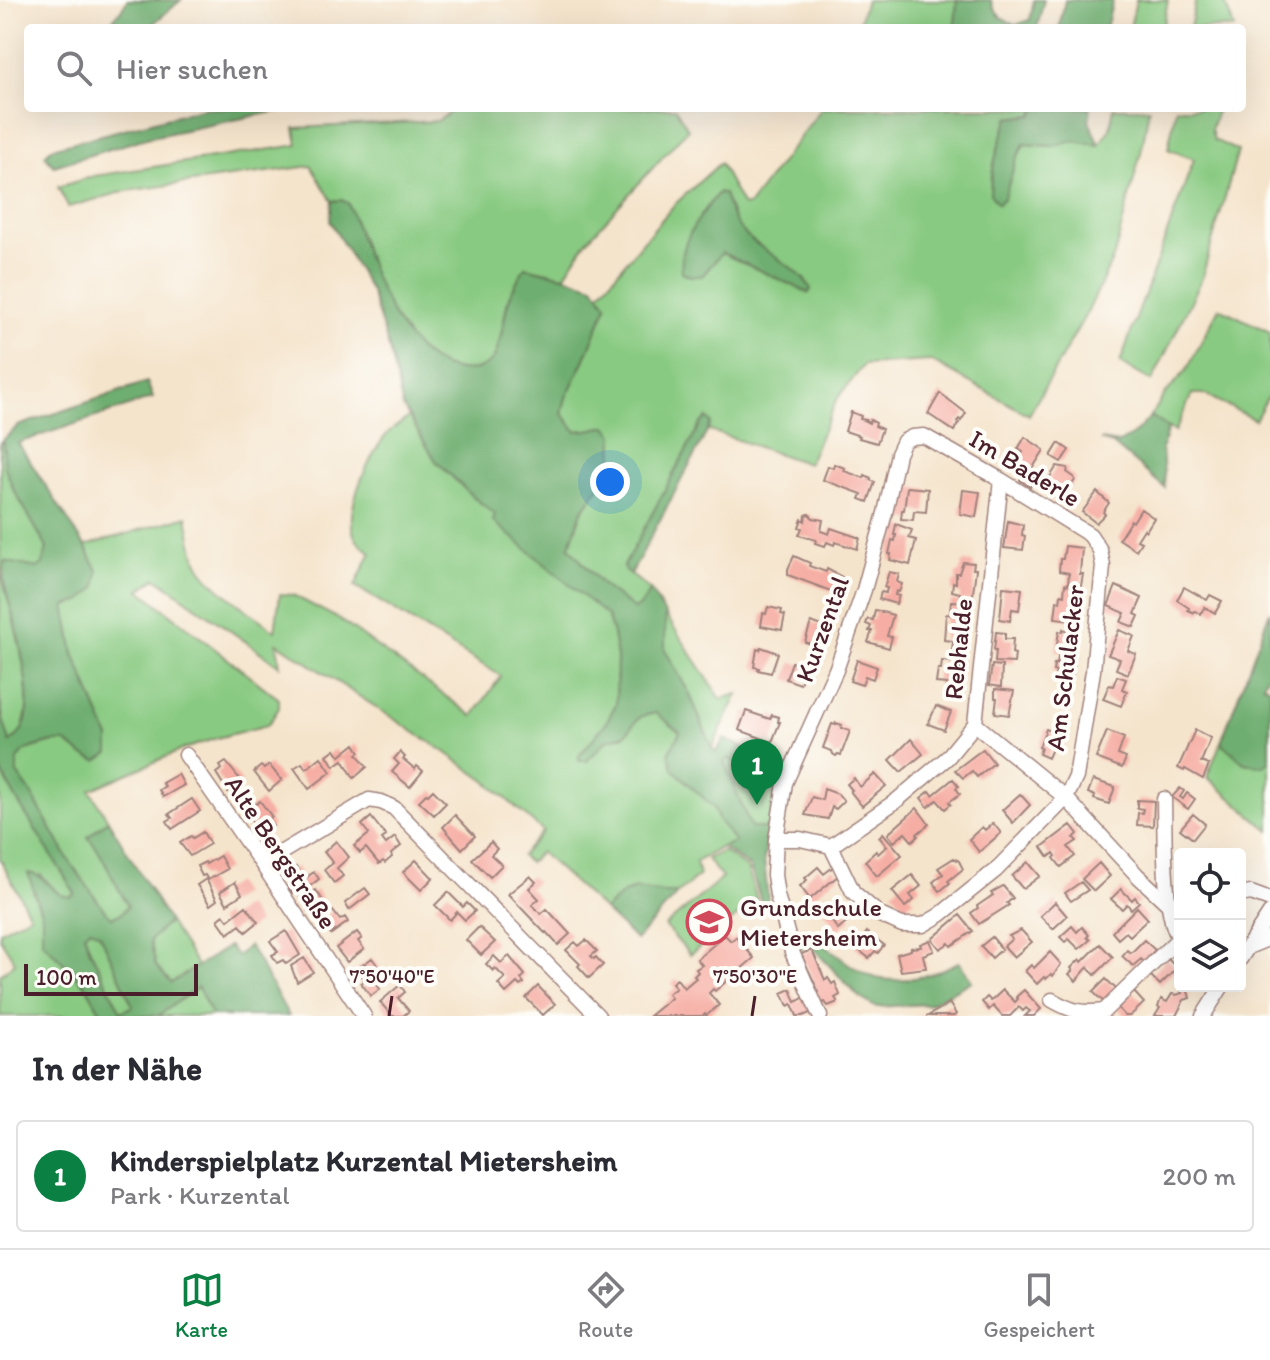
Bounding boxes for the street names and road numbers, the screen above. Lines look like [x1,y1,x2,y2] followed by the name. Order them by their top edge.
[964,422,1086,514] street label: Im Baderle
[788,572,856,686] street label: Kurzental
[1039,582,1091,753] street label: Am Schulacker
[937,597,979,701] street label: Rebhalde
[218,769,344,935] street label: Alte Bergstraße

